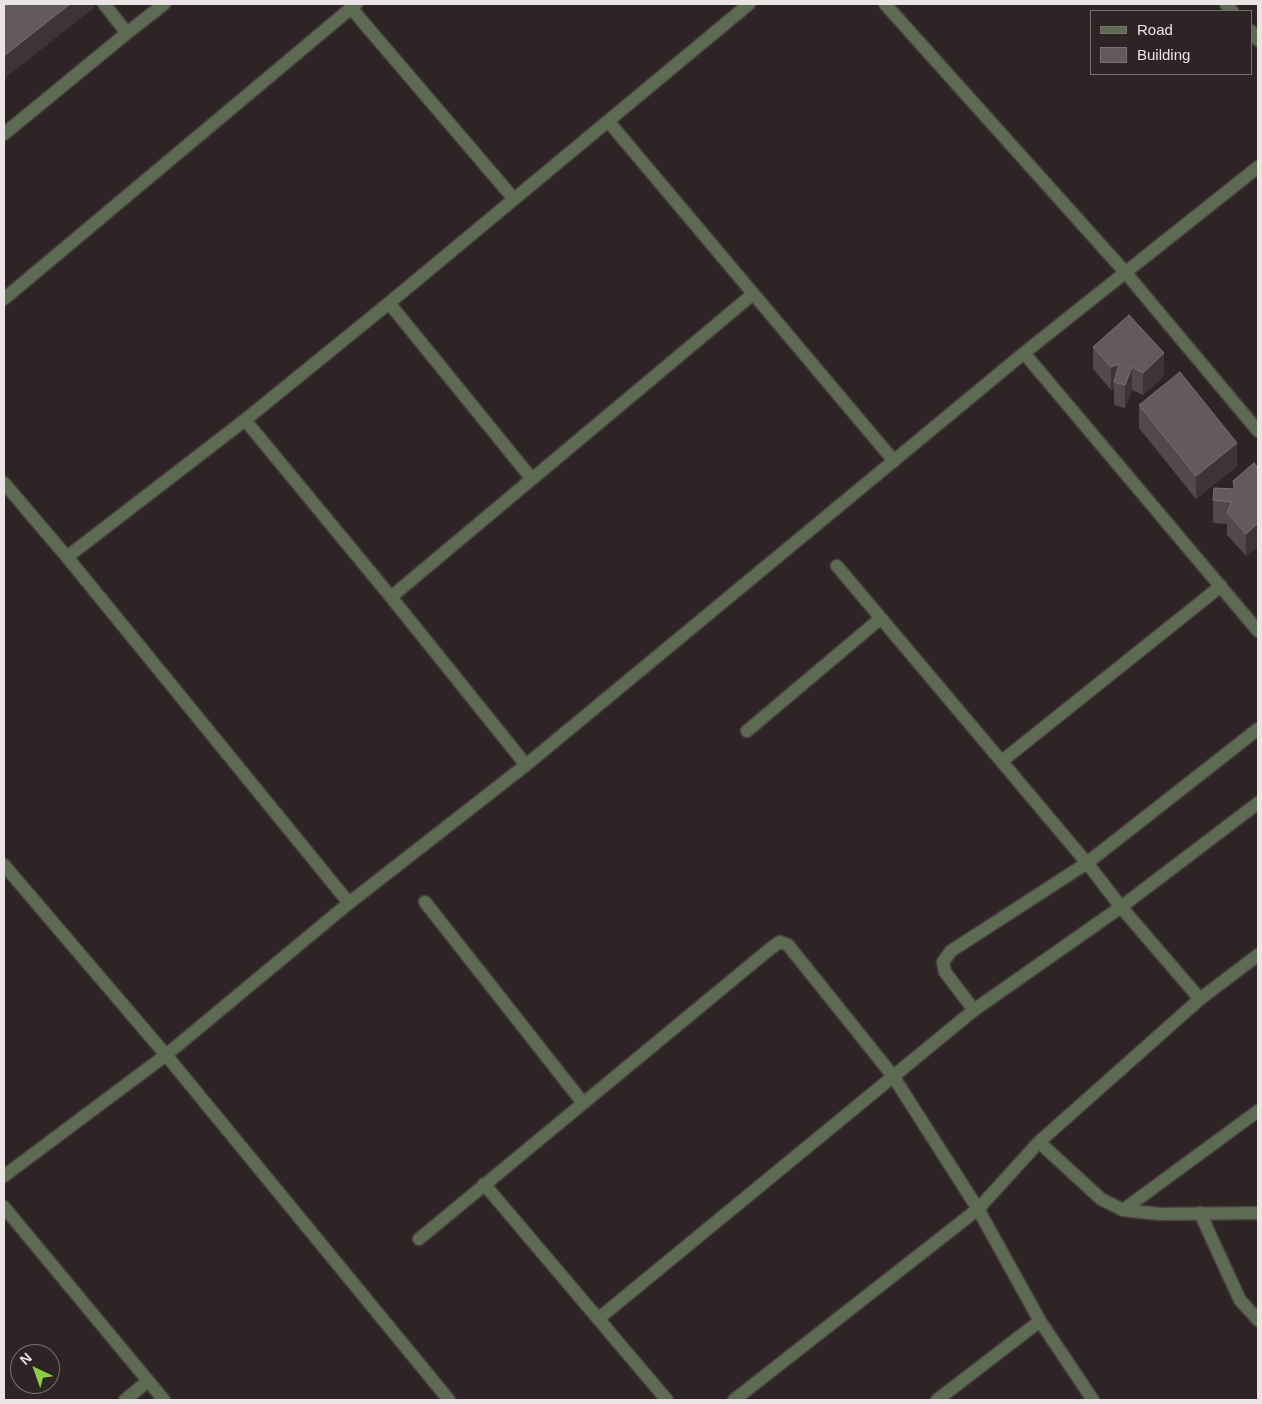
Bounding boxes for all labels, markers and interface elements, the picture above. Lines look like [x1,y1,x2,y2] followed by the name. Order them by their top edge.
[1090,10,1252,75] legend
[1137,21,1173,38] text: Road
[1137,46,1190,63] text: Building
[10,1344,60,1394] north arrow
[17,1349,35,1368] text: N

